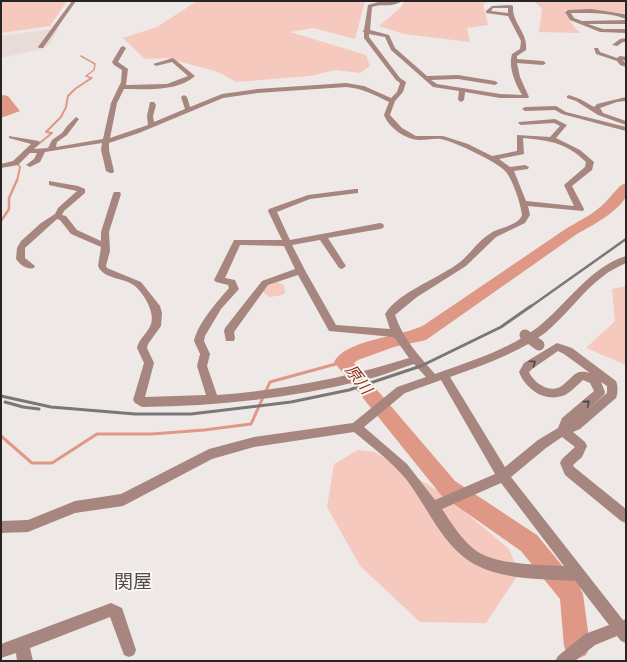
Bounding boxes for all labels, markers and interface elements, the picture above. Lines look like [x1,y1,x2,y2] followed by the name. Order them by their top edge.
[341,361,377,399] water label: 原川
[528,361,535,368] one-way arrow
[583,400,590,407] one-way arrow
[114,570,152,593] district label: 関屋

